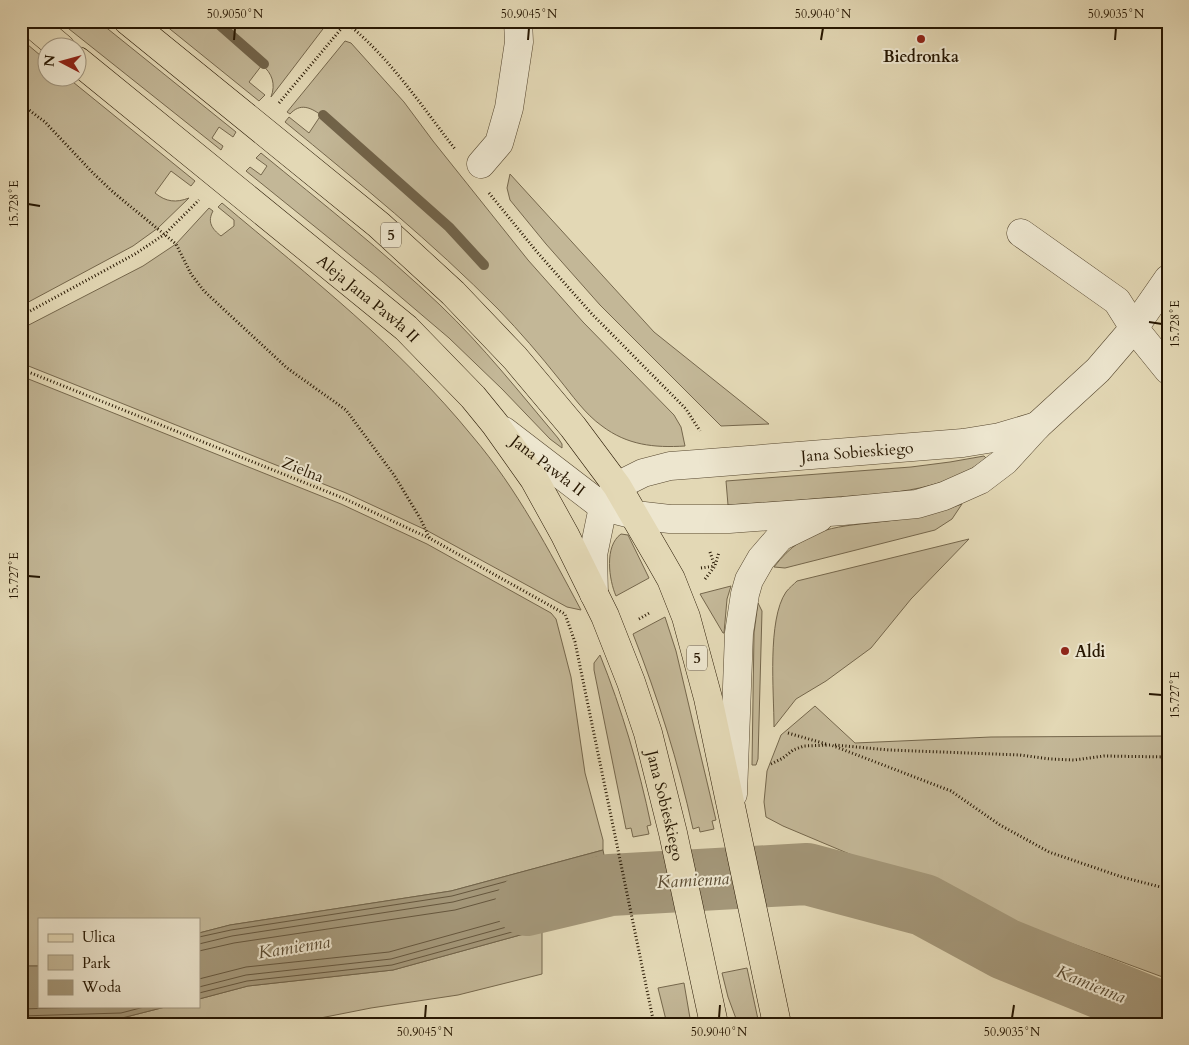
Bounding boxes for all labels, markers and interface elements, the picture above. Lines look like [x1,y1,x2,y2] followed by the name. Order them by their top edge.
[207,6,264,22] text: 50.9050°N
[501,6,558,22] text: 50.9045°N
[795,6,852,22] text: 50.9040°N
[1088,6,1145,22] text: 50.9035°N
[915,33,927,45] marker: Biedronka
[38,38,88,88] north arrow
[883,46,959,68] place label: Biedronka
[39,54,60,68] text: N
[6,180,22,228] text: 15.728°E
[381,222,401,248] road number: 5
[312,250,424,348] street label: Aleja Jana Pawła II
[1167,300,1183,348] text: 15.728°E
[504,429,590,502] street label: Jana Pawła II
[798,437,915,468] street label: Jana Sobieskiego
[278,452,327,488] street label: Zielna
[6,552,22,600] text: 15.727°E
[1075,641,1105,663] place label: Aldi
[1059,645,1071,657] marker: Aldi
[687,646,707,670] road number: 5
[1167,671,1183,719] text: 15.727°E
[640,746,689,863] street label: Jana Sobieskiego
[656,866,730,895] water label: Kamienna
[38,918,200,1008] legend
[82,927,116,947] text: Ulica
[256,929,332,966] water label: Kamienna
[82,953,111,973] text: Park
[1052,959,1129,1010] water label: Kamienna
[81,977,122,997] text: Woda
[397,1024,454,1040] text: 50.9045°N
[691,1024,748,1040] text: 50.9040°N
[984,1024,1041,1040] text: 50.9035°N

